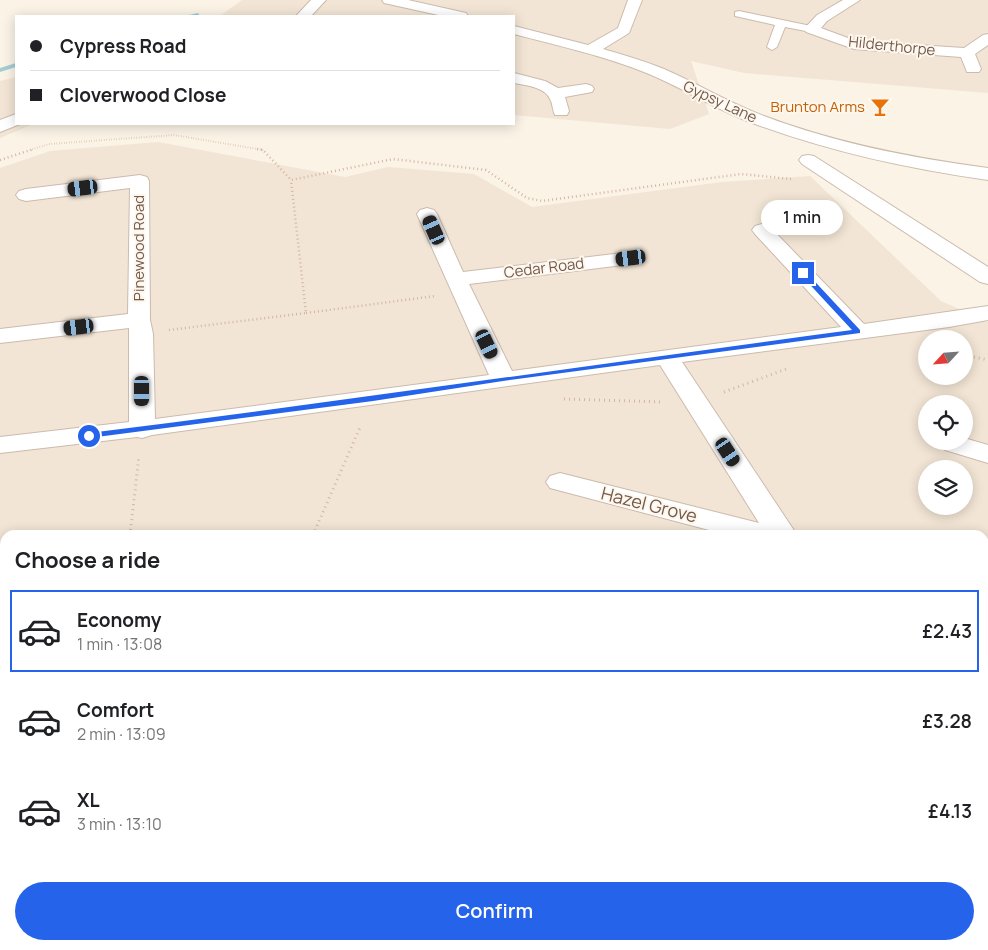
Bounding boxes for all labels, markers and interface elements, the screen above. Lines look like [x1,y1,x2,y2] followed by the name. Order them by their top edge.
[848,31,937,61] street label: Hilderthorpe
[60,33,187,59] text: Cypress Road
[680,75,761,128] street label: Gypsy Lane
[60,82,226,108] text: Cloverwood Close
[771,96,865,117] place label: Brunton Arms
[869,96,891,118] bar icon: Brunton Arms
[67,179,98,197] car
[128,195,149,301] street label: Pinewood Road
[762,200,844,236] callout: 1 min
[783,206,821,228] text: 1 min
[421,213,446,247] car
[615,249,646,267] car
[503,252,585,283] street label: Cedar Road
[792,262,814,284] route end
[63,318,94,336] car
[473,327,500,361] car
[918,330,972,385] north arrow
[918,330,973,515] map controls
[134,376,149,406] car
[918,395,973,450] button: locate
[78,425,100,447] route start
[713,435,742,469] car
[918,460,973,515] button: layers
[599,481,700,528] street label: Hazel Grove
[15,545,160,575] text: Choose a ride
[77,607,161,633] text: Economy
[17,609,62,654] icon: car
[922,618,972,644] text: £2.43
[77,633,162,655] text: 1 min · 13:08
[77,697,154,723] text: Comfort
[17,699,62,744] icon: car
[922,708,972,734] text: £3.28
[77,723,166,745] text: 2 min · 13:09
[77,787,100,813] text: XL
[17,789,62,834] icon: car
[928,798,972,824] text: £4.13
[77,813,162,835] text: 3 min · 13:10
[15,882,974,940] button: Confirm

